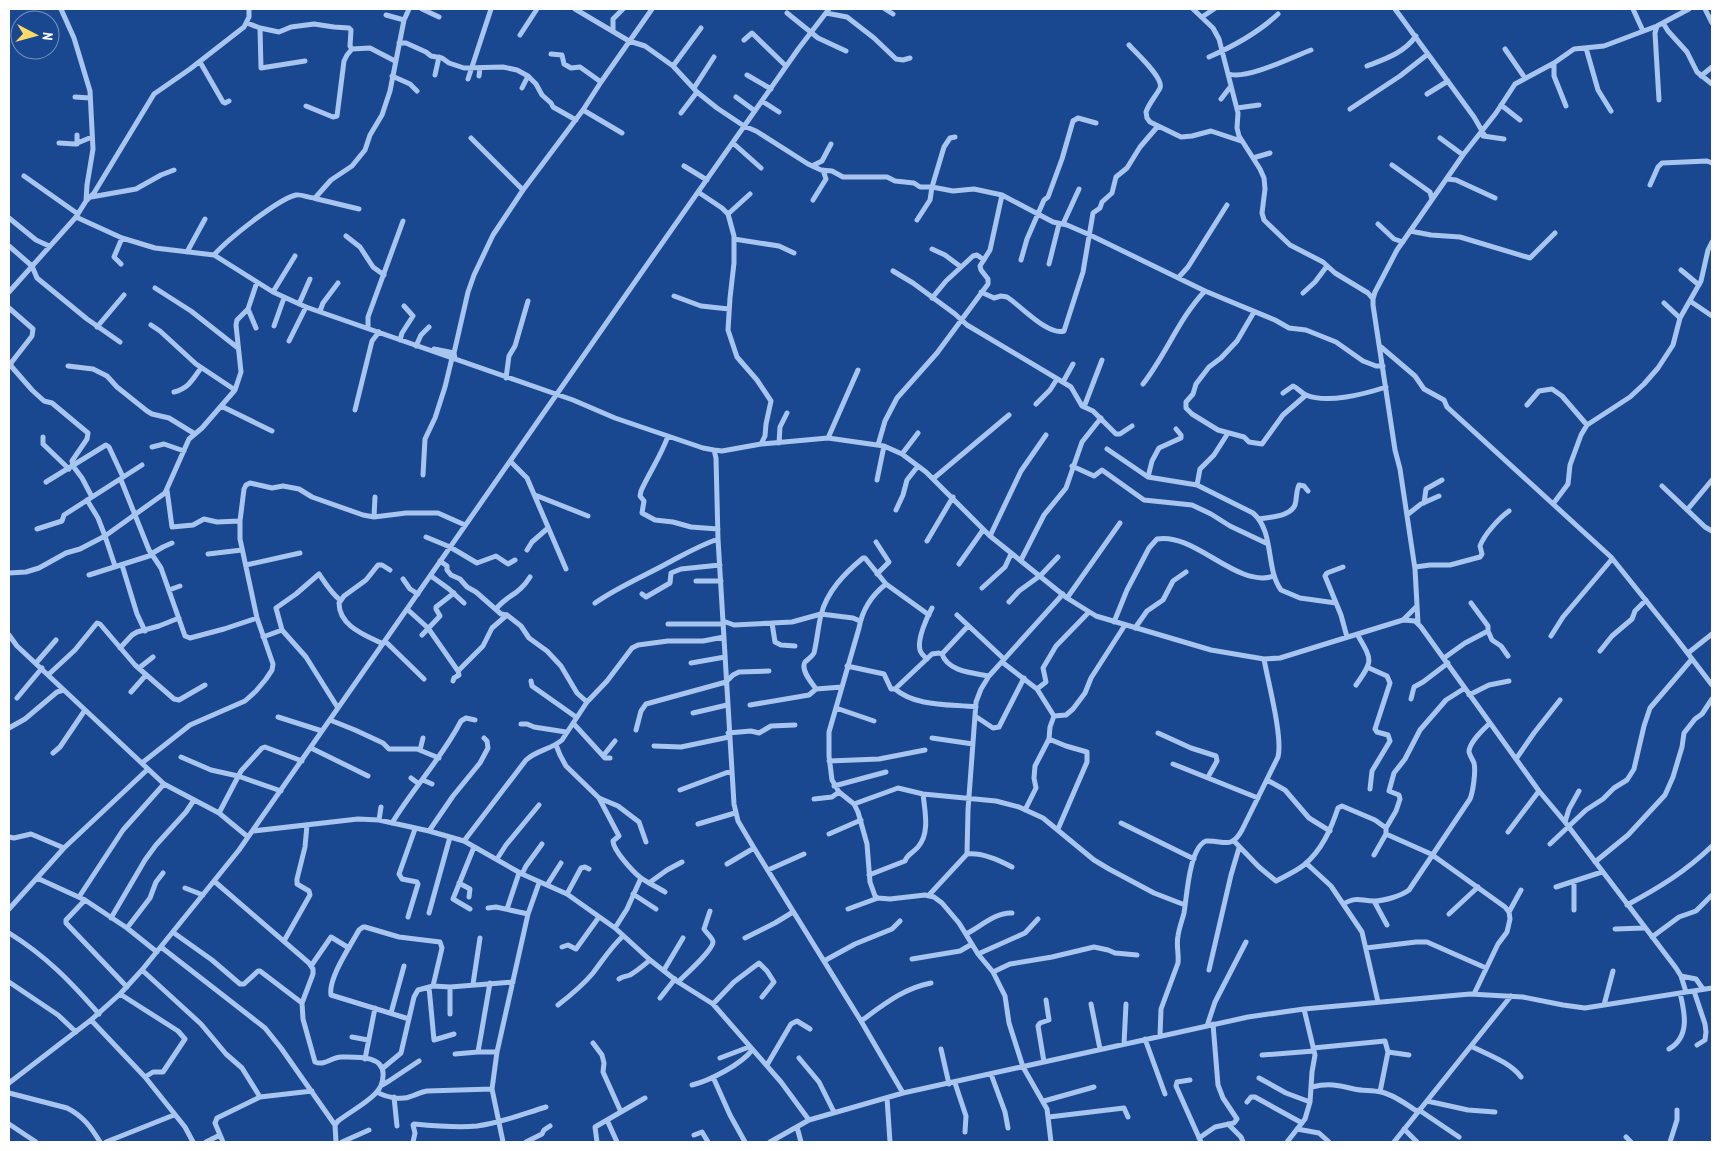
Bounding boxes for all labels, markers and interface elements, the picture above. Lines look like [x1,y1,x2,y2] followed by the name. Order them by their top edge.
[10,10,60,60] north arrow
[39,32,57,41] text: N

